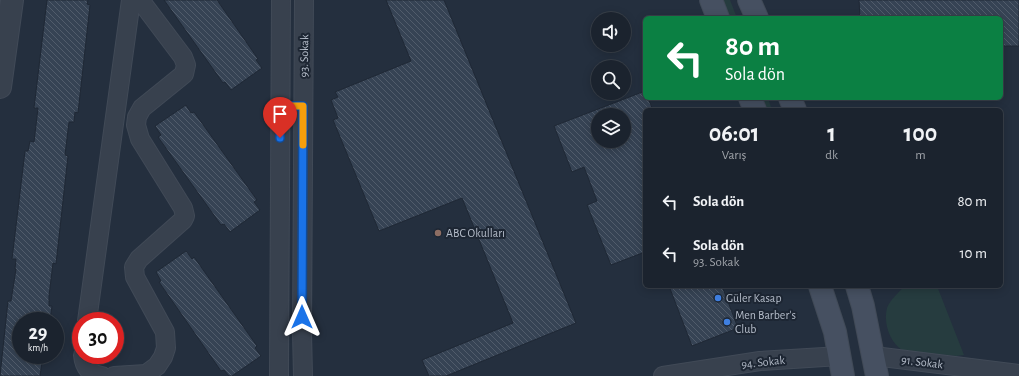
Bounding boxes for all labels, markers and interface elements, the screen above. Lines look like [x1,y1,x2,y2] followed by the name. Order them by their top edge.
[591,12,631,148] map controls
[591,12,631,52] button: sound
[659,32,711,84] icon: left
[725,33,780,61] text: 80 m
[298,34,310,78] street label: 93. Sokak
[591,60,631,100] button: search
[725,66,785,84] text: Sola dön
[263,97,297,138] pin
[269,103,291,125] icon: arrive
[591,108,631,148] button: layers
[709,122,759,146] text: 06:01
[827,122,836,146] text: 1
[904,122,937,146] text: 100
[722,149,746,162] text: Varış
[825,149,838,162] text: dk
[915,149,926,162] text: m
[659,191,681,213] icon: left
[693,194,744,209] text: Sola dön
[957,194,987,209] text: 80 m
[446,227,505,239] place label: ABC Okulları
[433,228,443,238] marker: ABC Okulları
[693,238,744,253] text: Sola dön
[659,243,681,265] icon: left
[959,246,987,261] text: 10 m
[693,256,739,269] text: 93. Sokak
[726,292,782,304] place label: Güler Kasap
[713,293,723,303] marker: Güler Kasap
[281,296,323,338] position arrow
[735,309,796,335] place label: Men Barber's Club
[72,312,124,364] speed limit sign: 30
[722,317,732,327] marker: Men Barber's Club
[28,323,48,343] text: 29
[28,343,48,353] text: km/h
[900,353,944,371] street label: 91. Sokak
[741,354,786,370] street label: 94. Sokak

